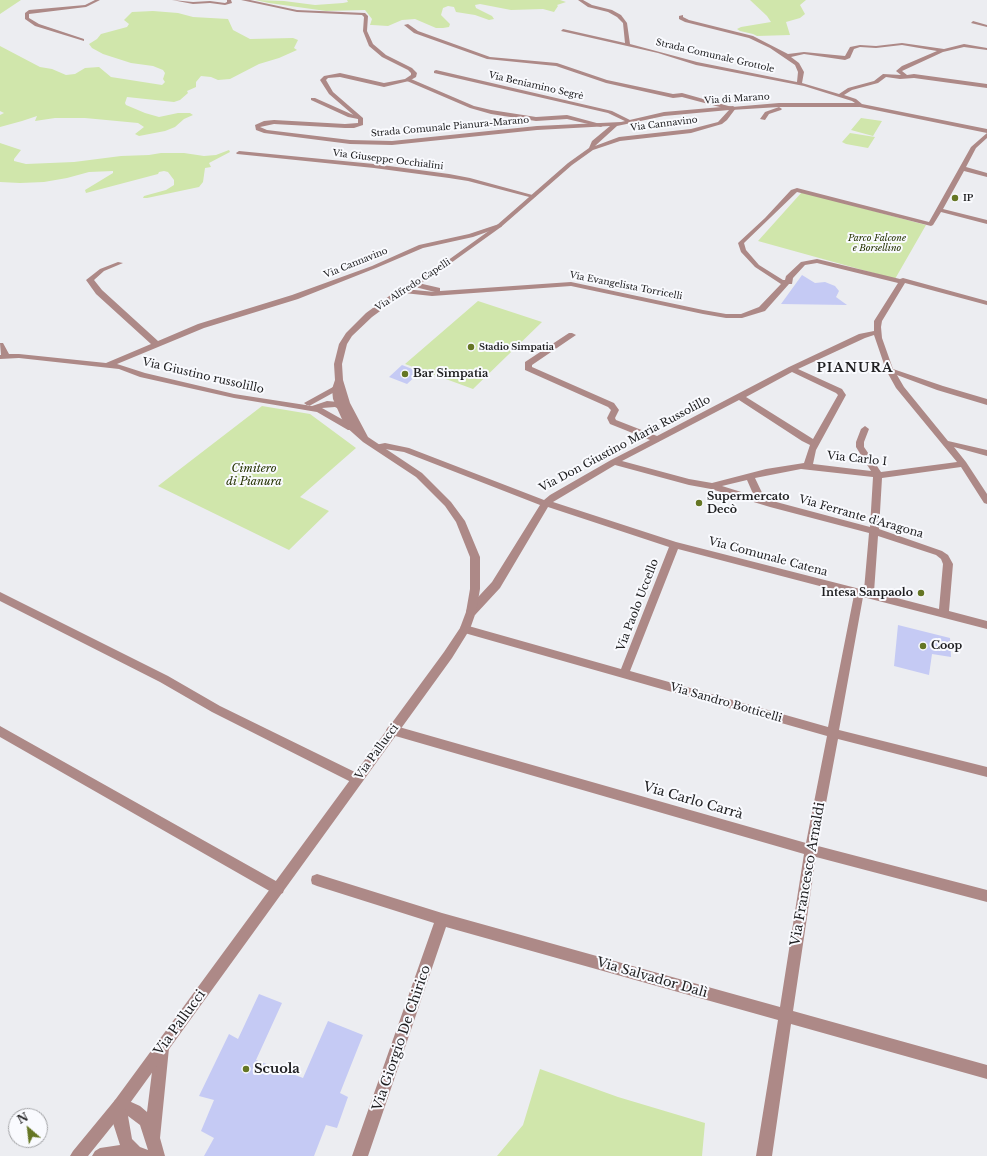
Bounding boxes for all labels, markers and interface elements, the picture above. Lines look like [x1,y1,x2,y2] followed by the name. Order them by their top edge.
[655,37,775,75] street label: Strada Comunale Grottole
[488,70,584,102] street label: Via Beniamino Segrè
[704,91,770,107] street label: Via di Marano
[370,115,530,139] street label: Strada Comunale Pianura-Marano
[630,115,698,133] street label: Via Cannavino
[332,148,444,172] street label: Via Giuseppe Occhialini
[950,193,960,203] marker: IP
[963,193,973,203] place label: IP
[848,233,906,254] park label: Parco Falcone e Borsellino
[323,245,389,281] street label: Via Cannavino
[373,257,453,313] street label: Via Alfredo Capelli
[569,270,683,302] street label: Via Evangelista Torricelli
[466,342,476,352] marker: Stadio Simpatia
[479,342,554,352] place label: Stadio Simpatia
[141,356,265,396] street label: Via Giustino russolillo
[816,360,894,376] district label: PIANURA
[413,367,488,381] place label: Bar Simpatia
[400,369,410,379] marker: Bar Simpatia
[537,393,713,495] street label: Via Don Giustino Maria Russolillo
[826,449,888,469] street label: Via Carlo I
[226,462,282,488] park label: Cimitero di Pianura
[707,490,790,516] place label: Supermercato Decò
[797,493,925,541] street label: Via Ferrante d'Aragona
[694,498,704,508] marker: Supermercato Decò
[707,535,829,579] street label: Via Comunale Catena
[614,557,662,653] street label: Via Paolo Uccello
[821,586,913,600] place label: Intesa Sanpaolo
[916,588,926,598] marker: Intesa Sanpaolo
[931,639,962,653] place label: Coop
[918,641,928,651] marker: Coop
[668,681,784,725] street label: Via Sandro Botticelli
[353,722,401,782] street label: Via Pallucci
[641,779,745,823] street label: Via Carlo Carrà
[788,801,828,947] street label: Via Francesco Arnaldi
[595,955,709,1001] street label: Via Salvador Dalì
[370,963,434,1113] street label: Via Giorgio De Chirico
[151,987,209,1059] street label: Via Pallucci
[254,1061,300,1077] place label: Scuola
[241,1064,251,1074] marker: Scuola
[8,1108,48,1148] north arrow
[15,1110,31,1127] text: N

